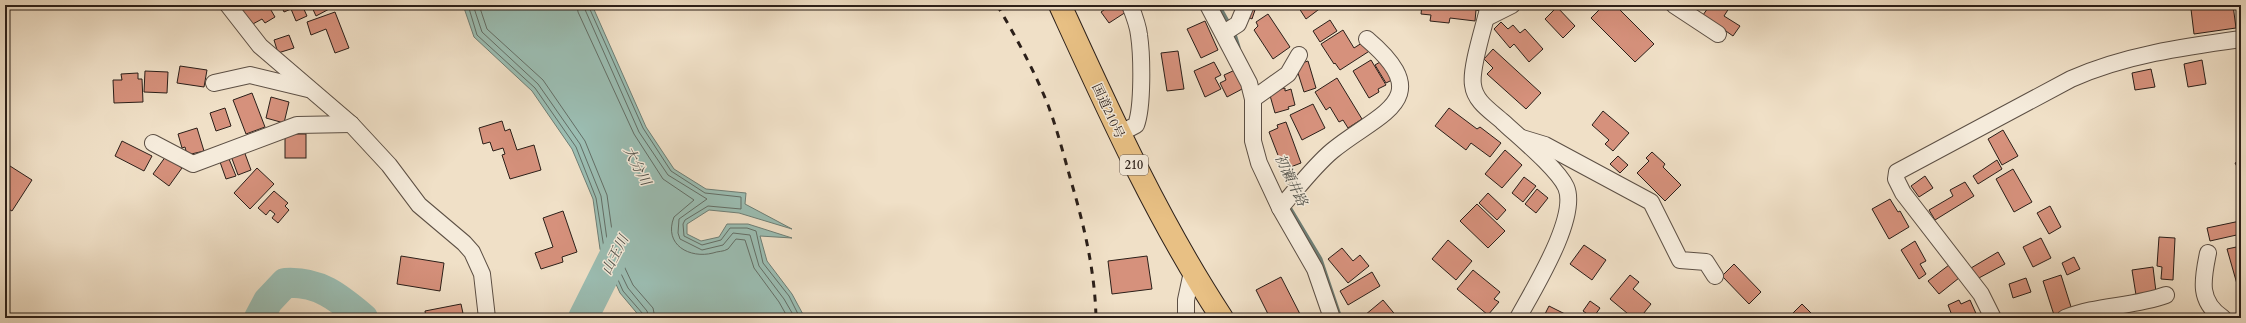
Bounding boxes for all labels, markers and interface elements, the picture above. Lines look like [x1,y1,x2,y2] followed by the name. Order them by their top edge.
[1087,80,1129,142] street label: 国道210号
[619,143,656,191] water label: 大分川
[1270,151,1312,210] water label: 初瀬井路
[1120,155,1148,175] road number: 210
[597,230,634,278] water label: 山王川

